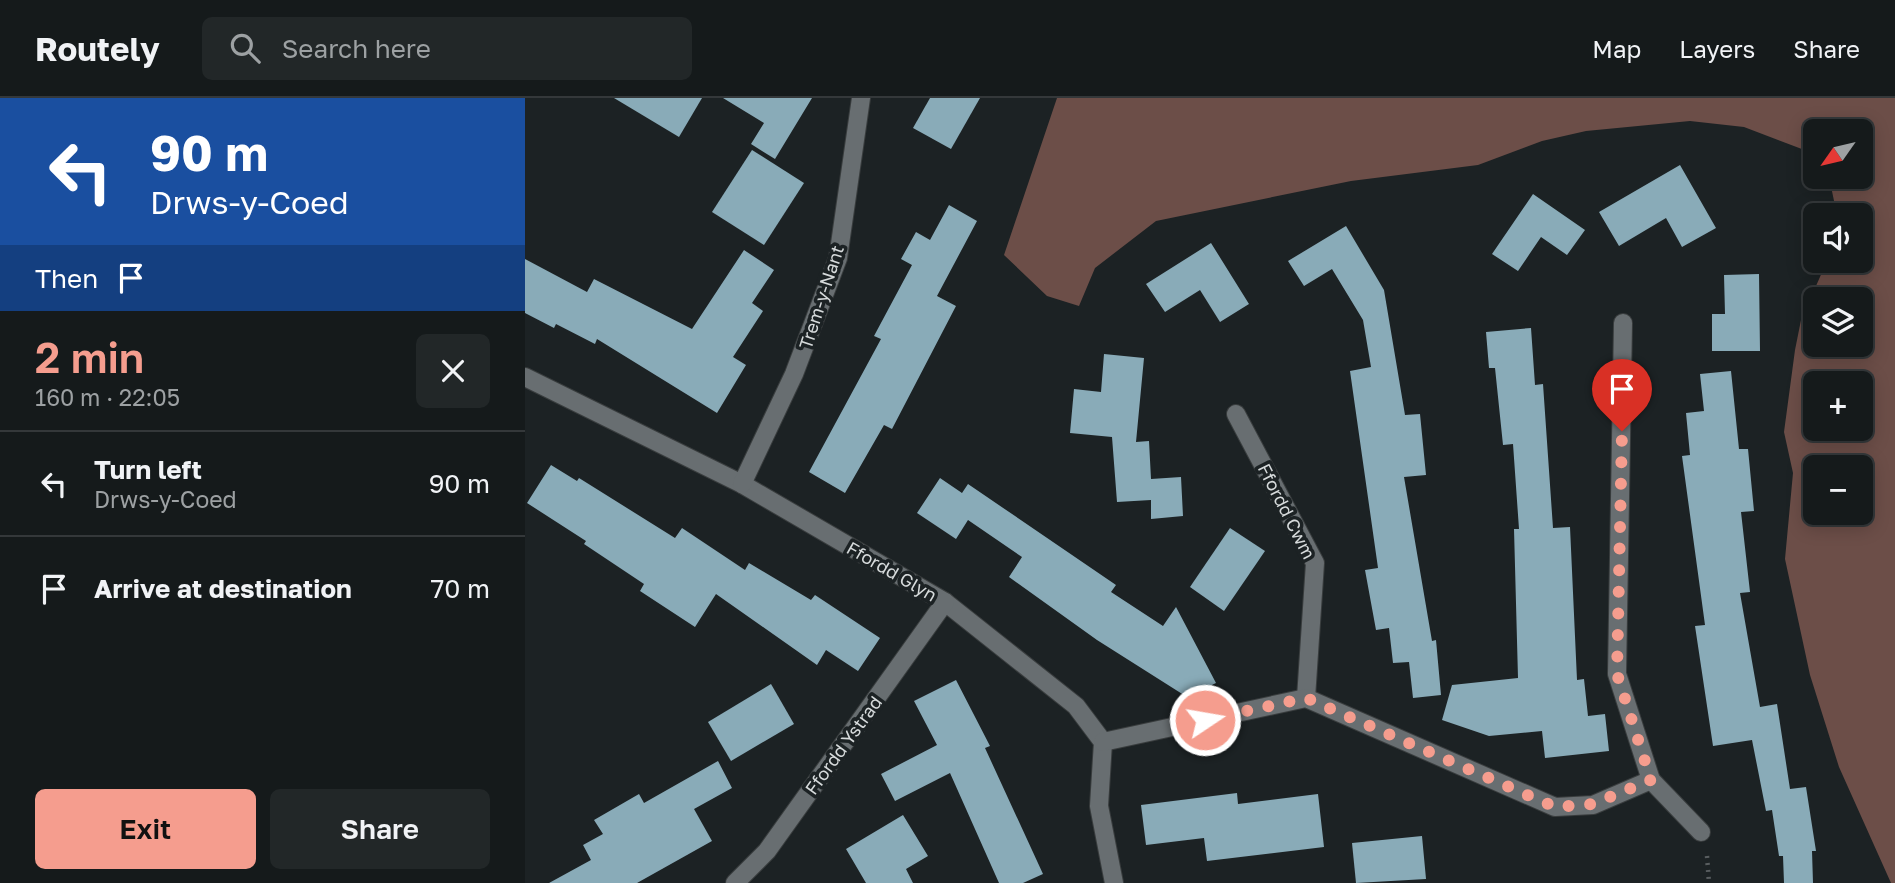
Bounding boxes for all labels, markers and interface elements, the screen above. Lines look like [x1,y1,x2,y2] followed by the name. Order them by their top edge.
[202,17,692,80] search box
[35,29,160,68] text: Routely
[226,29,264,67] icon: search
[282,33,431,64] text: Search here
[1592,34,1641,63] text: Map
[1679,34,1755,63] text: Layers
[1793,34,1860,63] text: Share
[1803,119,1873,189] north arrow
[1803,119,1873,525] map controls
[150,123,268,182] text: 90 m
[35,126,126,217] icon: left
[150,183,349,221] text: Drws-y-Coed
[1803,203,1873,273] button: sound
[794,242,848,352] street label: Trem-y-Nant
[112,259,150,297] icon: arrive
[35,263,98,294] text: Then
[1803,287,1873,357] button: layers
[35,332,144,382] text: 2 min
[416,334,490,408] button: close
[1592,359,1652,431] pin
[1603,370,1641,408] icon: arrive
[1803,371,1873,441] button: +
[35,383,180,411] text: 160 m · 22:05
[94,454,202,485] text: Turn left
[1803,455,1873,525] button: −
[1254,460,1320,562] street label: Ffordd Cwm
[35,465,73,503] icon: left
[429,468,490,499] text: 90 m
[94,485,237,513] text: Drws-y-Coed
[843,536,941,606] street label: Ffordd Glyn
[35,570,73,608] icon: arrive
[94,573,352,604] text: Arrive at destination
[431,573,490,604] text: 70 m
[1168,683,1242,757] position arrow
[800,691,886,799] street label: Ffordd Ystrad
[35,789,256,869] button: Exit
[270,789,490,869] button: Share

